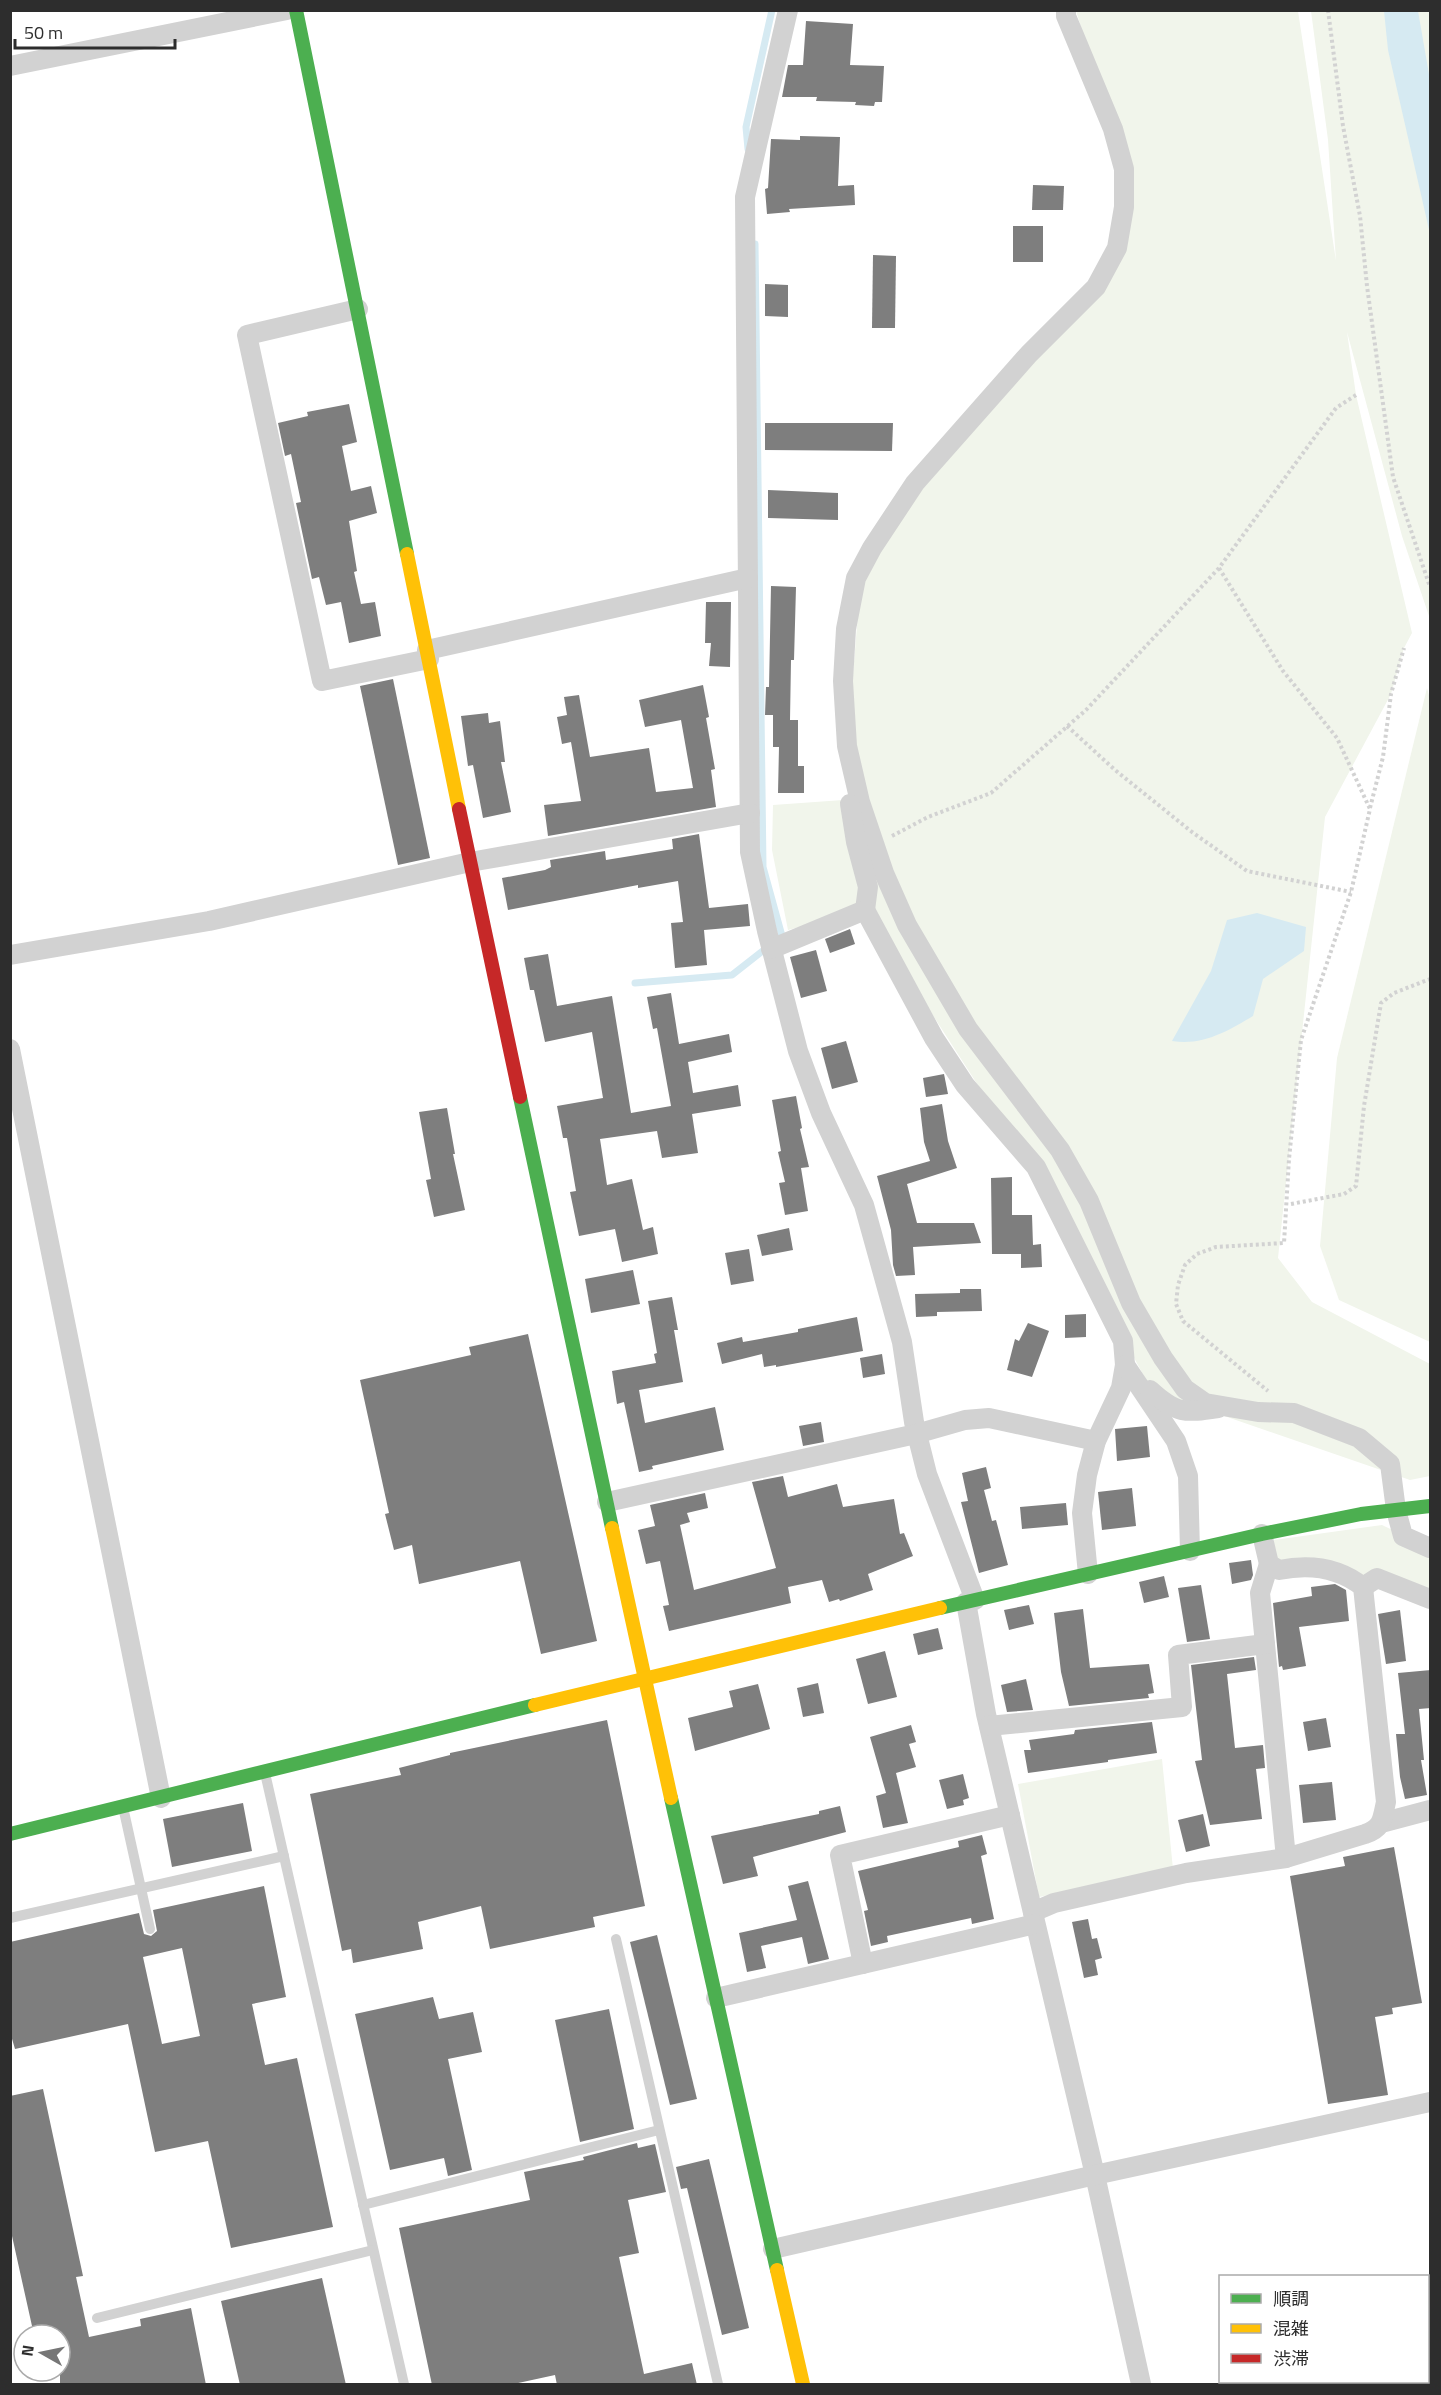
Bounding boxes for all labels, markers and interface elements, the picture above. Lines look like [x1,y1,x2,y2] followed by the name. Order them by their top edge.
[15,12,176,50] scale bar
[24,19,63,46] text: 50 m
[1219,2275,1429,2383] legend
[1273,2285,1309,2312] text: 順調
[1273,2315,1309,2342] text: 混雑
[12,2323,72,2383] north arrow
[14,2343,40,2358] text: N
[1273,2345,1309,2372] text: 渋滞

